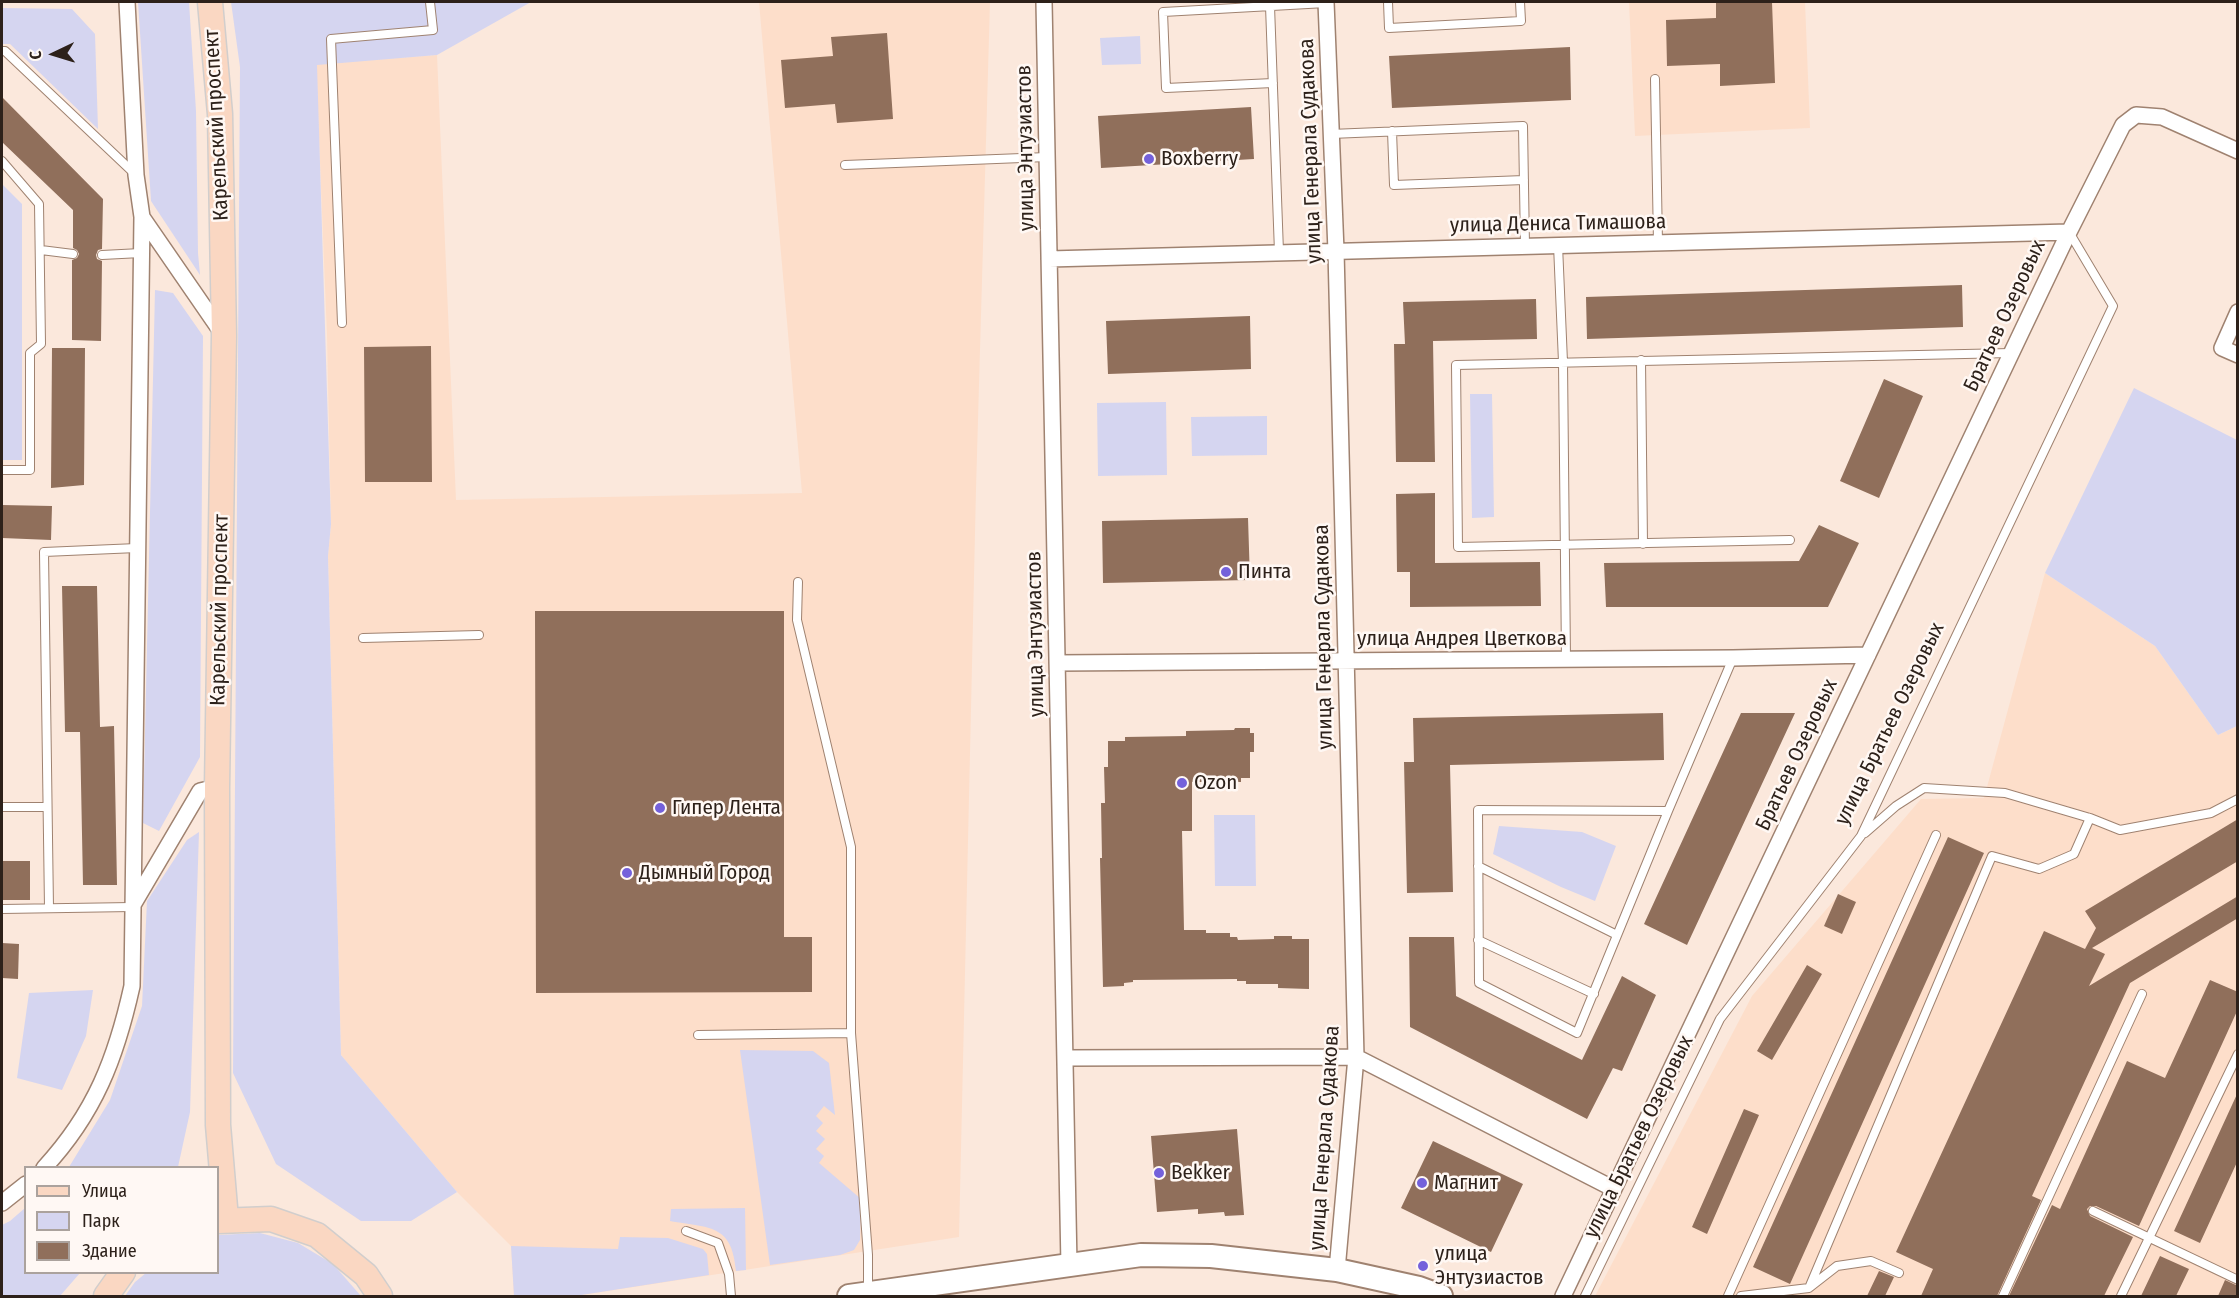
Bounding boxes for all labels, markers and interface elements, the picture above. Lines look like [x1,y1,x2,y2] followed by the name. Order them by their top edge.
[24,24,84,84] north arrow
[199,29,235,221] street label: Карельский проспект
[1294,38,1328,264] street label: улица Генерала Судакова
[26,50,45,60] text: С
[1012,65,1040,231] street label: улица Энтузиастов
[1161,146,1238,172] place label: Boxberry
[1142,152,1156,166] marker: Boxberry
[1450,210,1666,238] street label: улица Дениса Тимашова
[1959,236,2051,396] street label: Братьев Озеровых
[206,514,234,706] street label: Карельский проспект
[1309,524,1339,750] street label: улица Генерала Судакова
[1022,551,1050,717] street label: улица Энтузиастов
[1238,559,1291,585] place label: Пинта
[1219,565,1233,579] marker: Пинта
[1830,619,1950,829] street label: улица Братьев Озеровых
[1357,626,1567,652] street label: улица Андрея Цветкова
[1751,675,1843,835] street label: Братьев Озеровых
[1194,770,1237,796] place label: Ozon
[1175,776,1189,790] marker: Ozon
[672,795,781,821] place label: Гипер Лента
[653,801,667,815] marker: Гипер Лента
[639,860,770,886] place label: Дымный Город
[620,866,634,880] marker: Дымный Город
[1305,1025,1345,1251] street label: улица Генерала Судакова
[1579,1032,1699,1242] street label: улица Братьев Озеровых
[1171,1160,1230,1186] place label: Bekker
[24,1166,219,1274] legend
[1152,1166,1166,1180] marker: Bekker
[1434,1170,1498,1196] place label: Магнит
[1415,1176,1429,1190] marker: Магнит
[82,1180,127,1202] text: Улица
[82,1210,120,1232] text: Парк
[82,1240,137,1262] text: Здание
[1435,1241,1544,1291] place label: улица Энтузиастов
[1416,1259,1430,1273] marker: улица Энтузиастов

